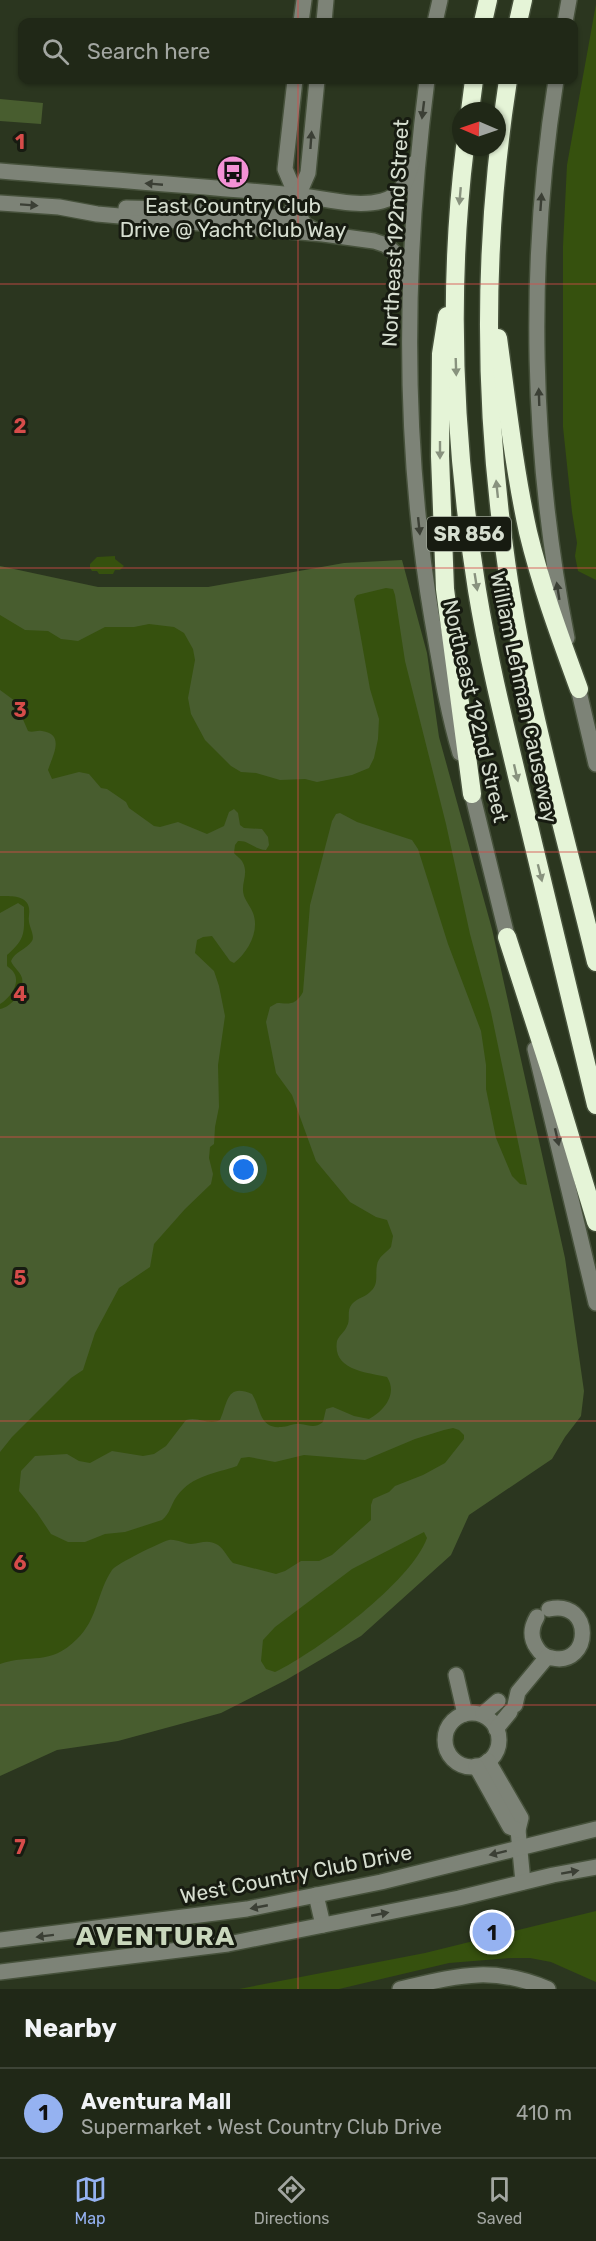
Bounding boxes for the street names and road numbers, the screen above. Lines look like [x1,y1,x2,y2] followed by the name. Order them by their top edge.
[377,119,413,347] street label: Northeast 192nd Street
[427,517,511,551] road number: SR 856
[485,569,563,826] street label: William Lehman Causeway
[438,597,514,825] street label: Northeast 192nd Street
[178,1839,414,1909] street label: West Country Club Drive

